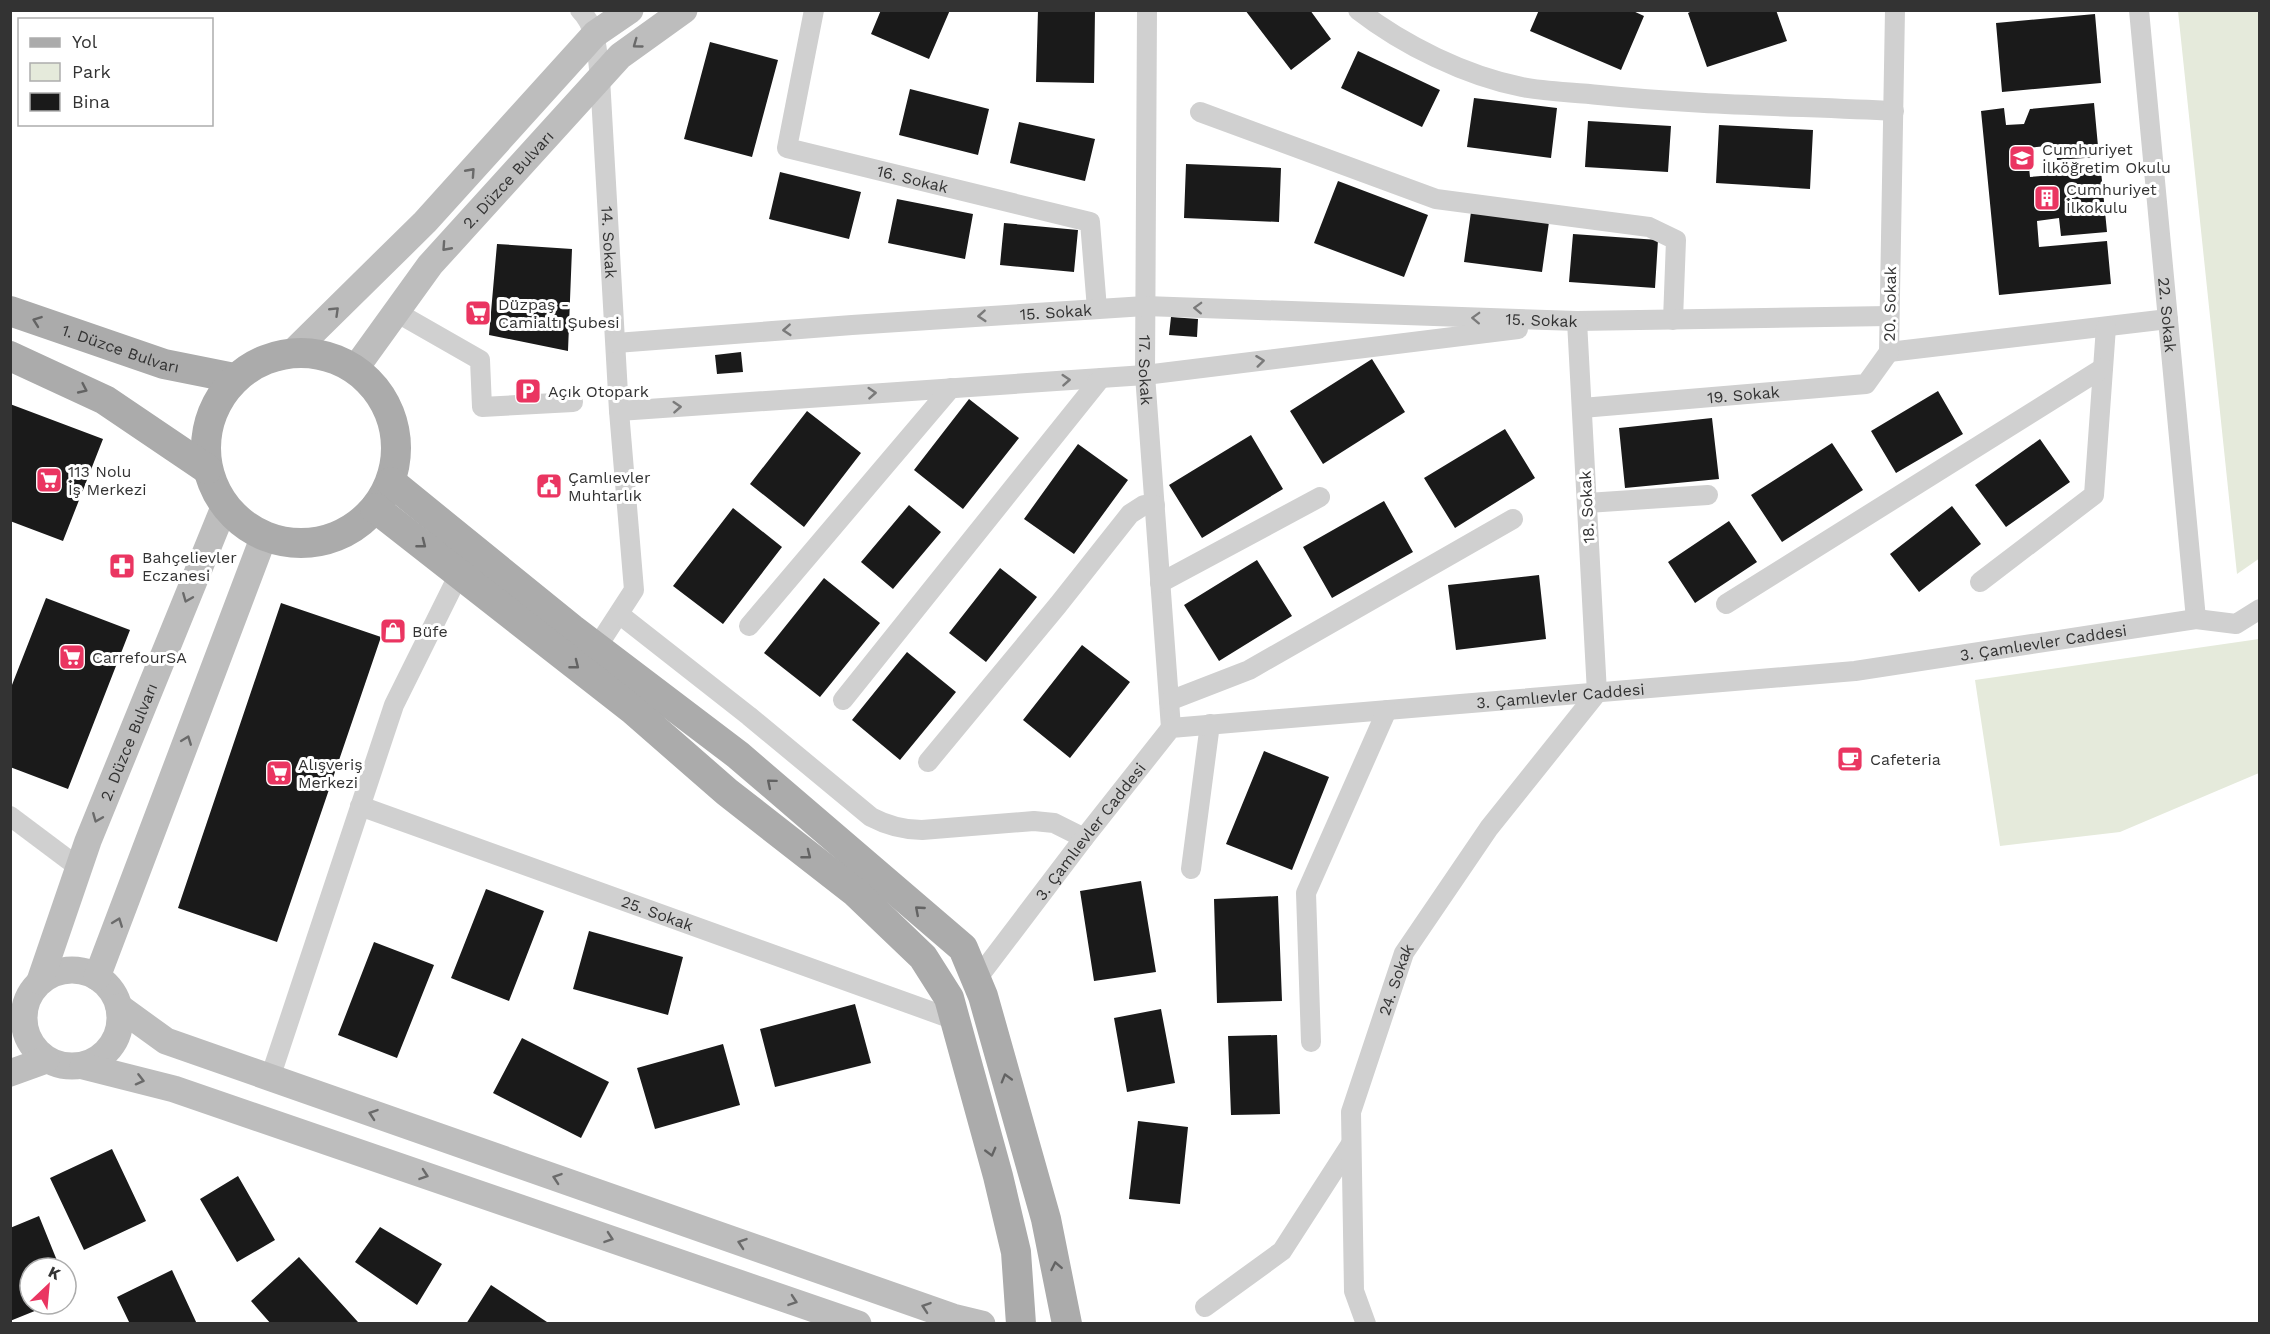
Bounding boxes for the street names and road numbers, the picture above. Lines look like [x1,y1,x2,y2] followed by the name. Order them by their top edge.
[459,127,557,232] street label: 2. Düzce Bulvarı
[875,161,950,197] street label: 16. Sokak
[598,206,621,279] street label: 14. Sokak
[1880,266,1900,342] street label: 20. Sokak
[2155,276,2180,353] street label: 22. Sokak
[1019,300,1093,324] street label: 15. Sokak
[1505,309,1578,331] street label: 15. Sokak
[60,320,181,376] street label: 1. Düzce Bulvarı
[1135,335,1157,406] street label: 17. Sokak
[1706,382,1780,407] street label: 19. Sokak
[1576,470,1598,544] street label: 18. Sokak
[1958,620,2128,664] street label: 3. Çamlıevler Caddesi
[1476,679,1645,712] street label: 3. Çamlıevler Caddesi
[96,680,161,804] street label: 2. Düzce Bulvarı
[1031,759,1149,904] street label: 3. Çamlıevler Caddesi
[619,891,696,935] street label: 25. Sokak
[1374,940,1417,1018] street label: 24. Sokak

